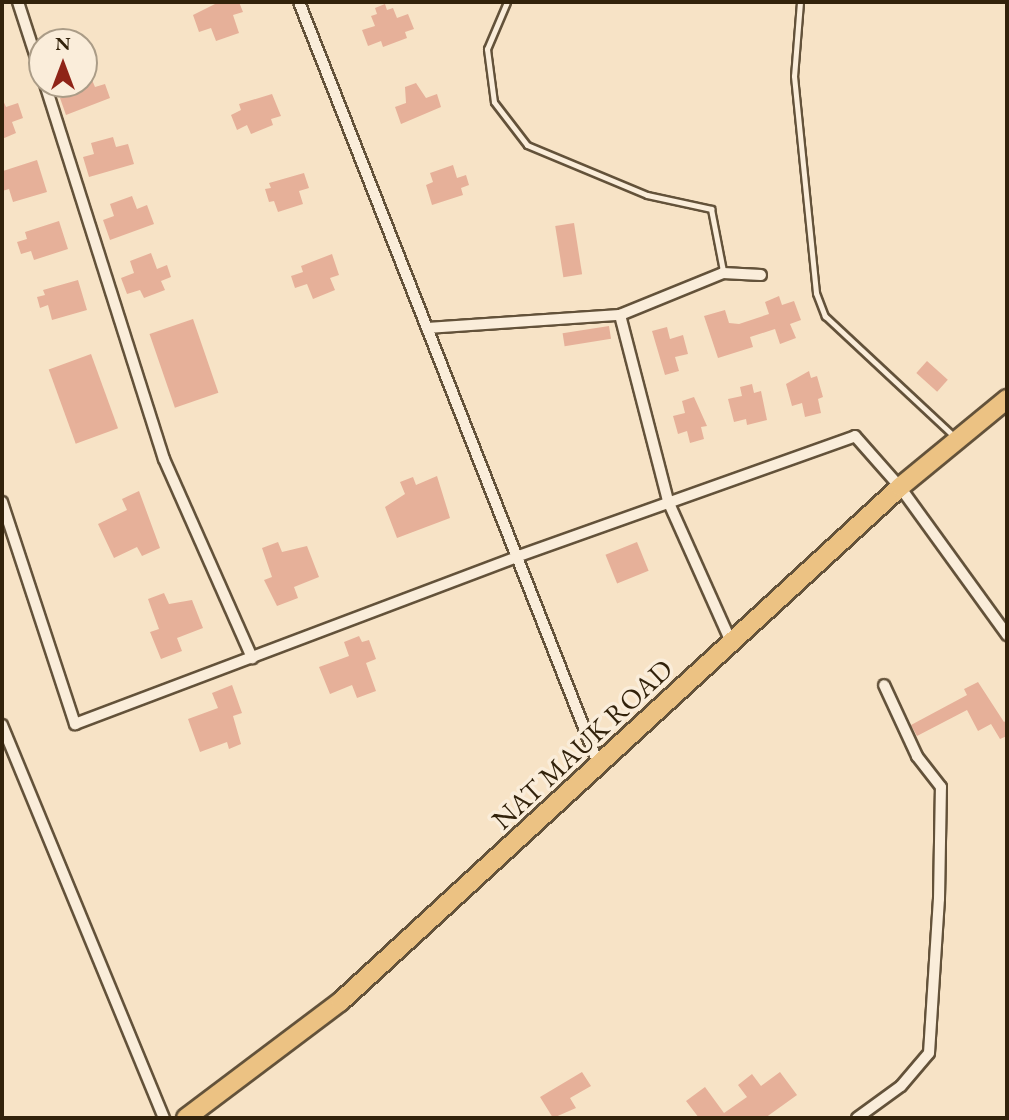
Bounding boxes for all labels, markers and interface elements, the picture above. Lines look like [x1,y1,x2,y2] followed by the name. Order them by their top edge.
[28,28,98,98] north arrow
[55,31,71,56] text: N
[485,652,679,836] street label: NAT MAUK ROAD

